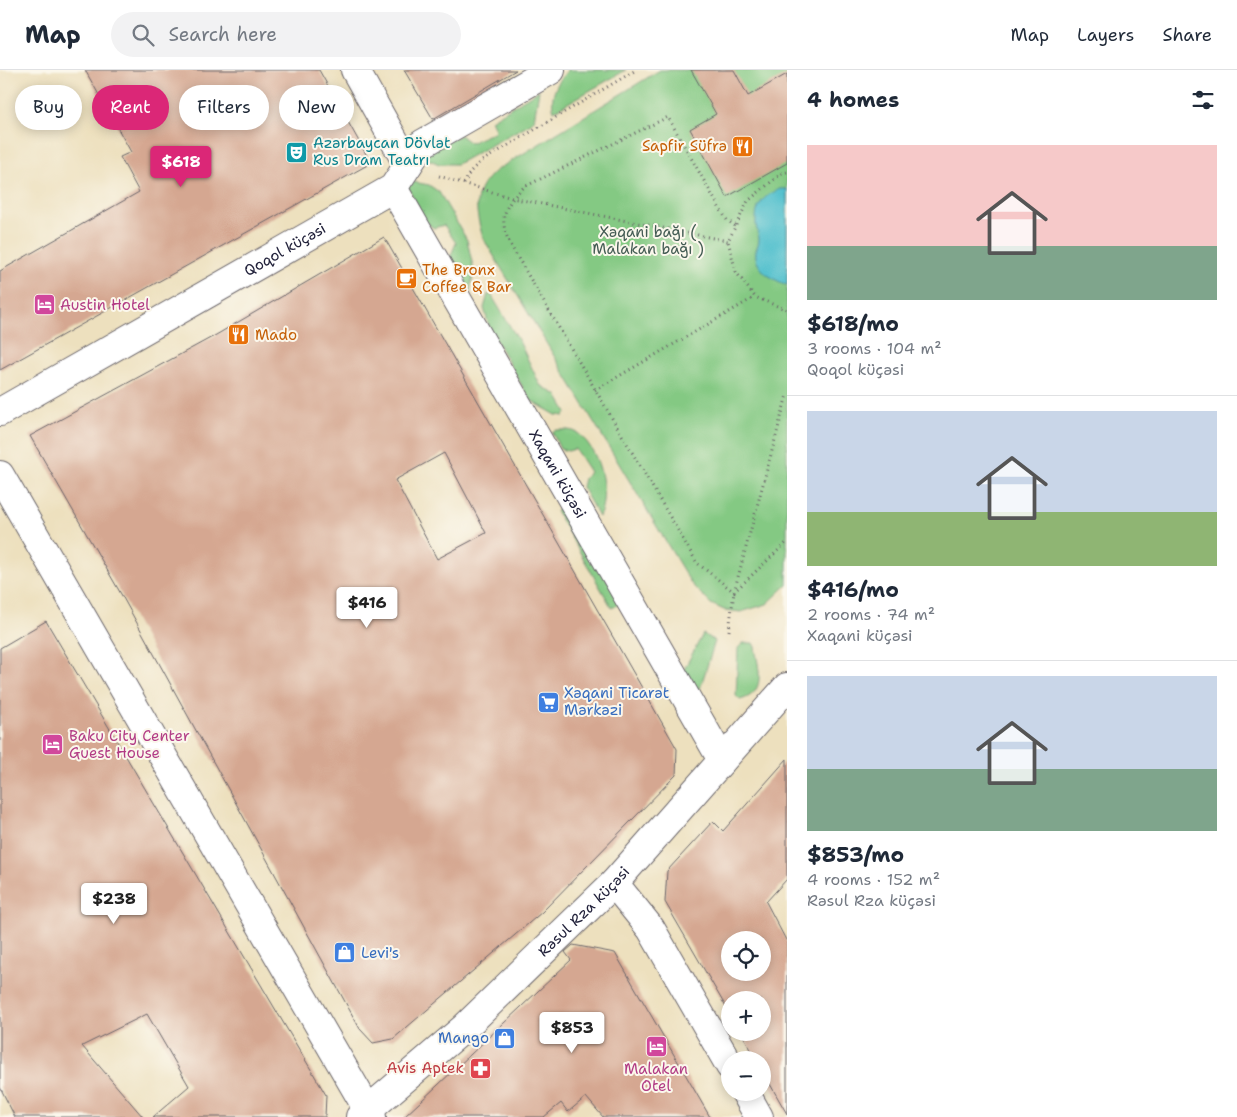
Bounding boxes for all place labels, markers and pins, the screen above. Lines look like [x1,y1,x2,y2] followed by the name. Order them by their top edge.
[313,133,451,170] place label: Azərbaycan Dövlət Rus Dram Teatrı
[731,134,755,158] restaurant icon: Sapfir Süfrə
[642,136,727,156] place label: Sapfir Süfrə
[285,140,309,164] theatre icon: Azərbaycan Dövlət Rus Dram Teatrı
[151,146,211,188] pin: $618
[422,260,512,297] place label: The Bronx Coffee & Bar
[394,267,418,291] cafe icon: The Bronx Coffee & Bar
[32,293,56,317] hotel icon: Austin Hotel
[60,295,150,315] place label: Austin Hotel
[227,323,251,347] restaurant icon: Mado
[255,325,297,345] place label: Mado
[337,586,397,629] pin: $416
[564,683,669,720] place label: Xəqani Ticarət Mərkəzi
[536,690,560,714] supermarket icon: Xəqani Ticarət Mərkəzi
[69,726,190,763] place label: Baku City Center Guest House
[41,733,65,757] hotel icon: Baku City Center Guest House
[84,882,144,925] pin: $238
[333,941,357,965] shop icon: Levi's
[361,943,399,963] place label: Levi's
[542,1012,602,1054] pin: $853
[493,1026,517,1050] shop icon: Mango
[438,1028,489,1048] place label: Mango
[644,1034,668,1058] hotel icon: Malakan Otel
[468,1056,492,1080] pharmacy icon: Avis Aptek
[386,1058,464,1078] place label: Avis Aptek
[624,1059,688,1096] place label: Malakan Otel

